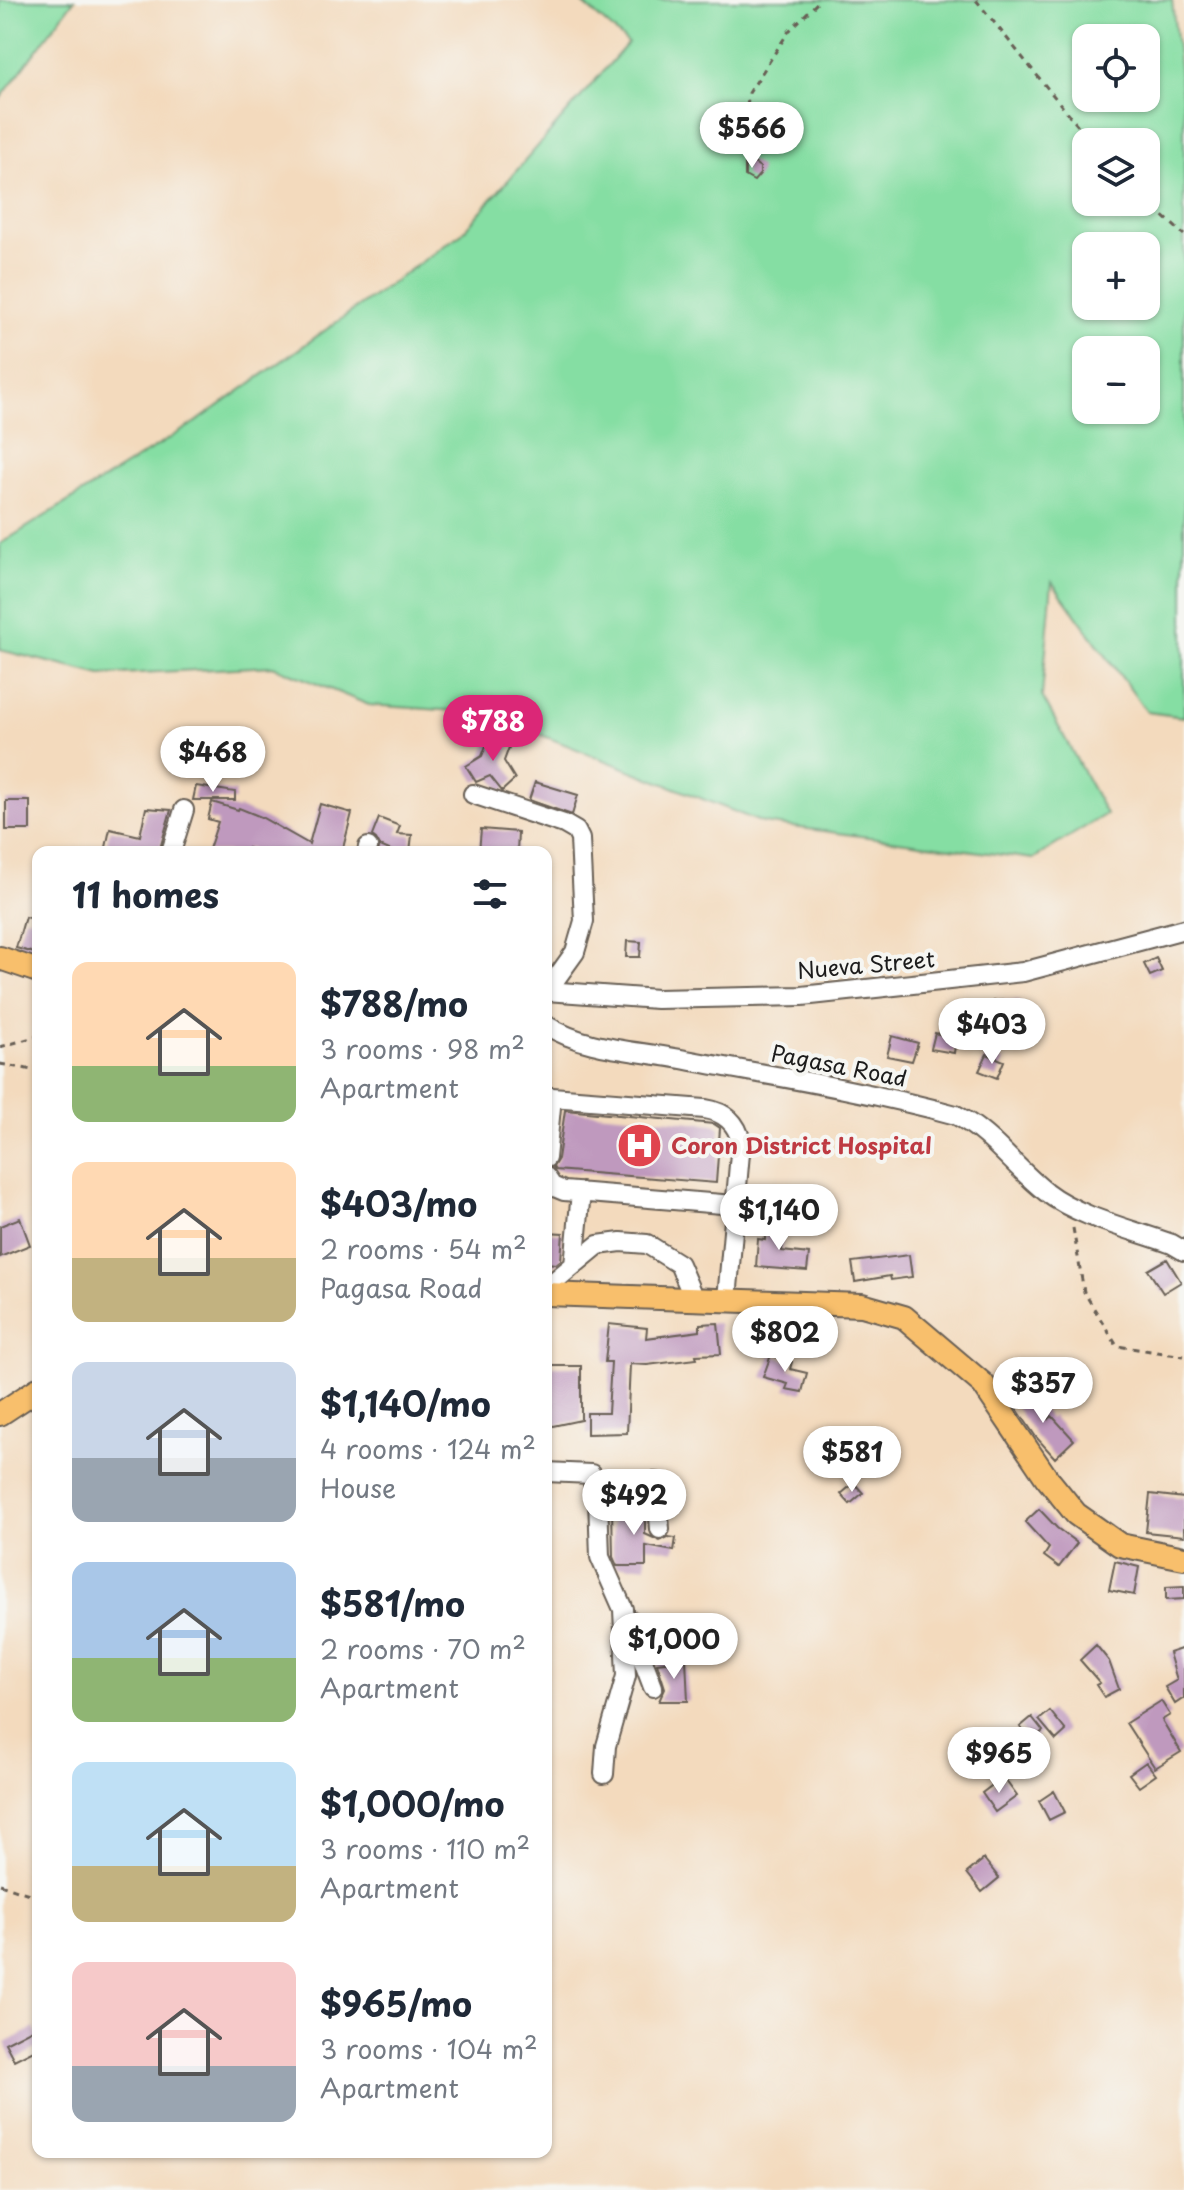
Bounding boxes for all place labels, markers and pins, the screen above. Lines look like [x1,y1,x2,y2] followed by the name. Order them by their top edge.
[705,102,799,170] pin: $566
[446,695,540,763] pin: $788
[166,726,260,794] pin: $468
[945,998,1039,1066] pin: $403
[616,1122,664,1170] hospital icon: Coron District Hospital
[671,1128,932,1161] place label: Coron District Hospital
[714,1184,844,1252] pin: $1,140
[738,1306,832,1374] pin: $802
[996,1357,1090,1425] pin: $357
[805,1426,899,1494] pin: $581
[587,1469,681,1537] pin: $492
[609,1613,739,1681] pin: $1,000
[952,1727,1046,1795] pin: $965

